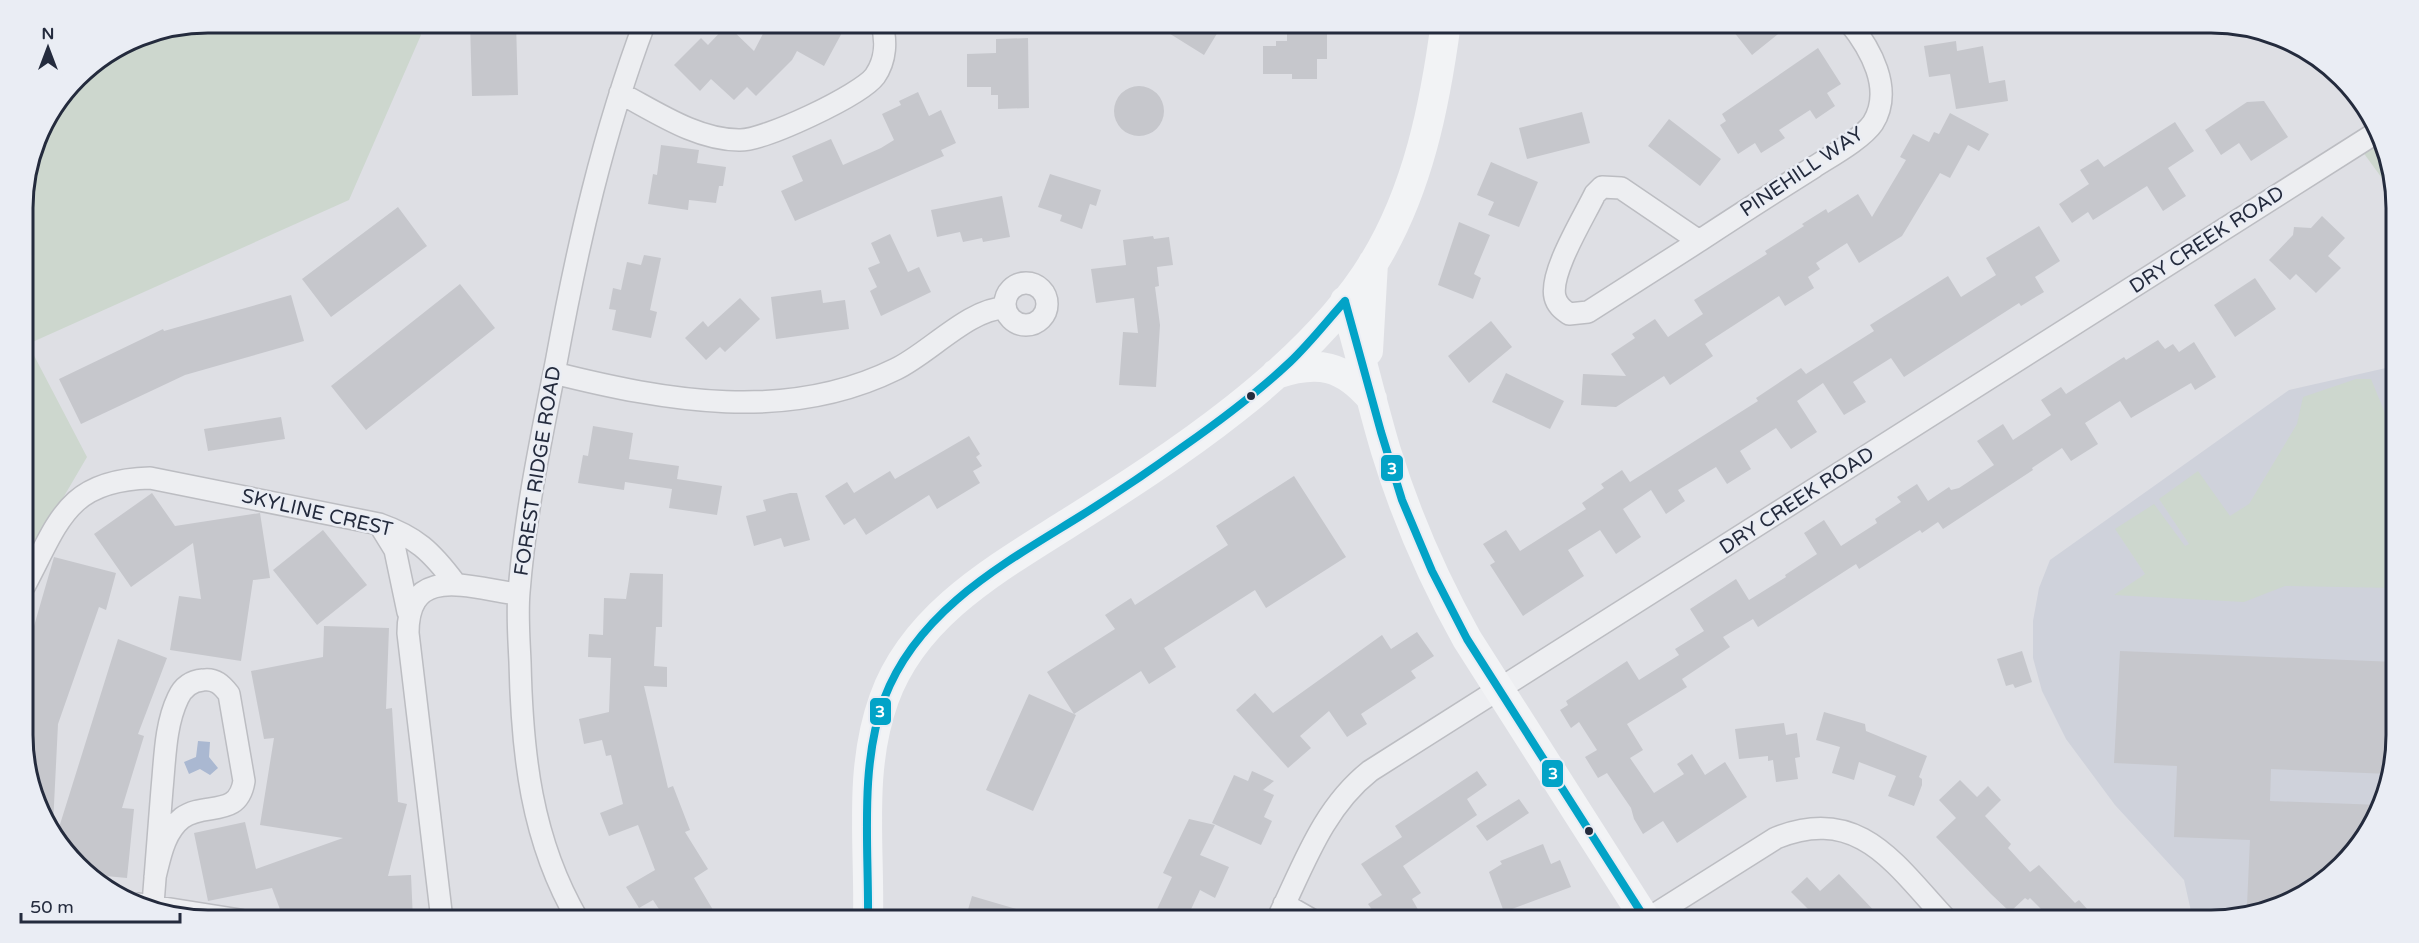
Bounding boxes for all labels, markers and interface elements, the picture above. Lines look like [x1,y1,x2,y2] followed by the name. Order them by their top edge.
[18,18,78,78] north arrow
[42,24,54,44] text: N
[1736,122,1868,222] street label: PINEHILL WAY
[2125,181,2289,299] street label: DRY CREEK ROAD
[510,364,566,578] street label: FOREST RIDGE ROAD
[1245,390,1257,402] unlabelled marker
[1715,442,1879,560] street label: DRY CREEK ROAD
[1380,454,1404,482] line badge: 3
[1387,459,1397,479] text: 3
[239,484,395,542] street label: SKYLINE CREST
[869,697,892,726] line badge: 3
[875,702,885,722] text: 3
[1541,759,1564,788] line badge: 3
[1548,764,1558,784] text: 3
[1583,825,1595,837] unlabelled marker
[21,886,180,924] scale bar
[30,896,74,918] text: 50 m

